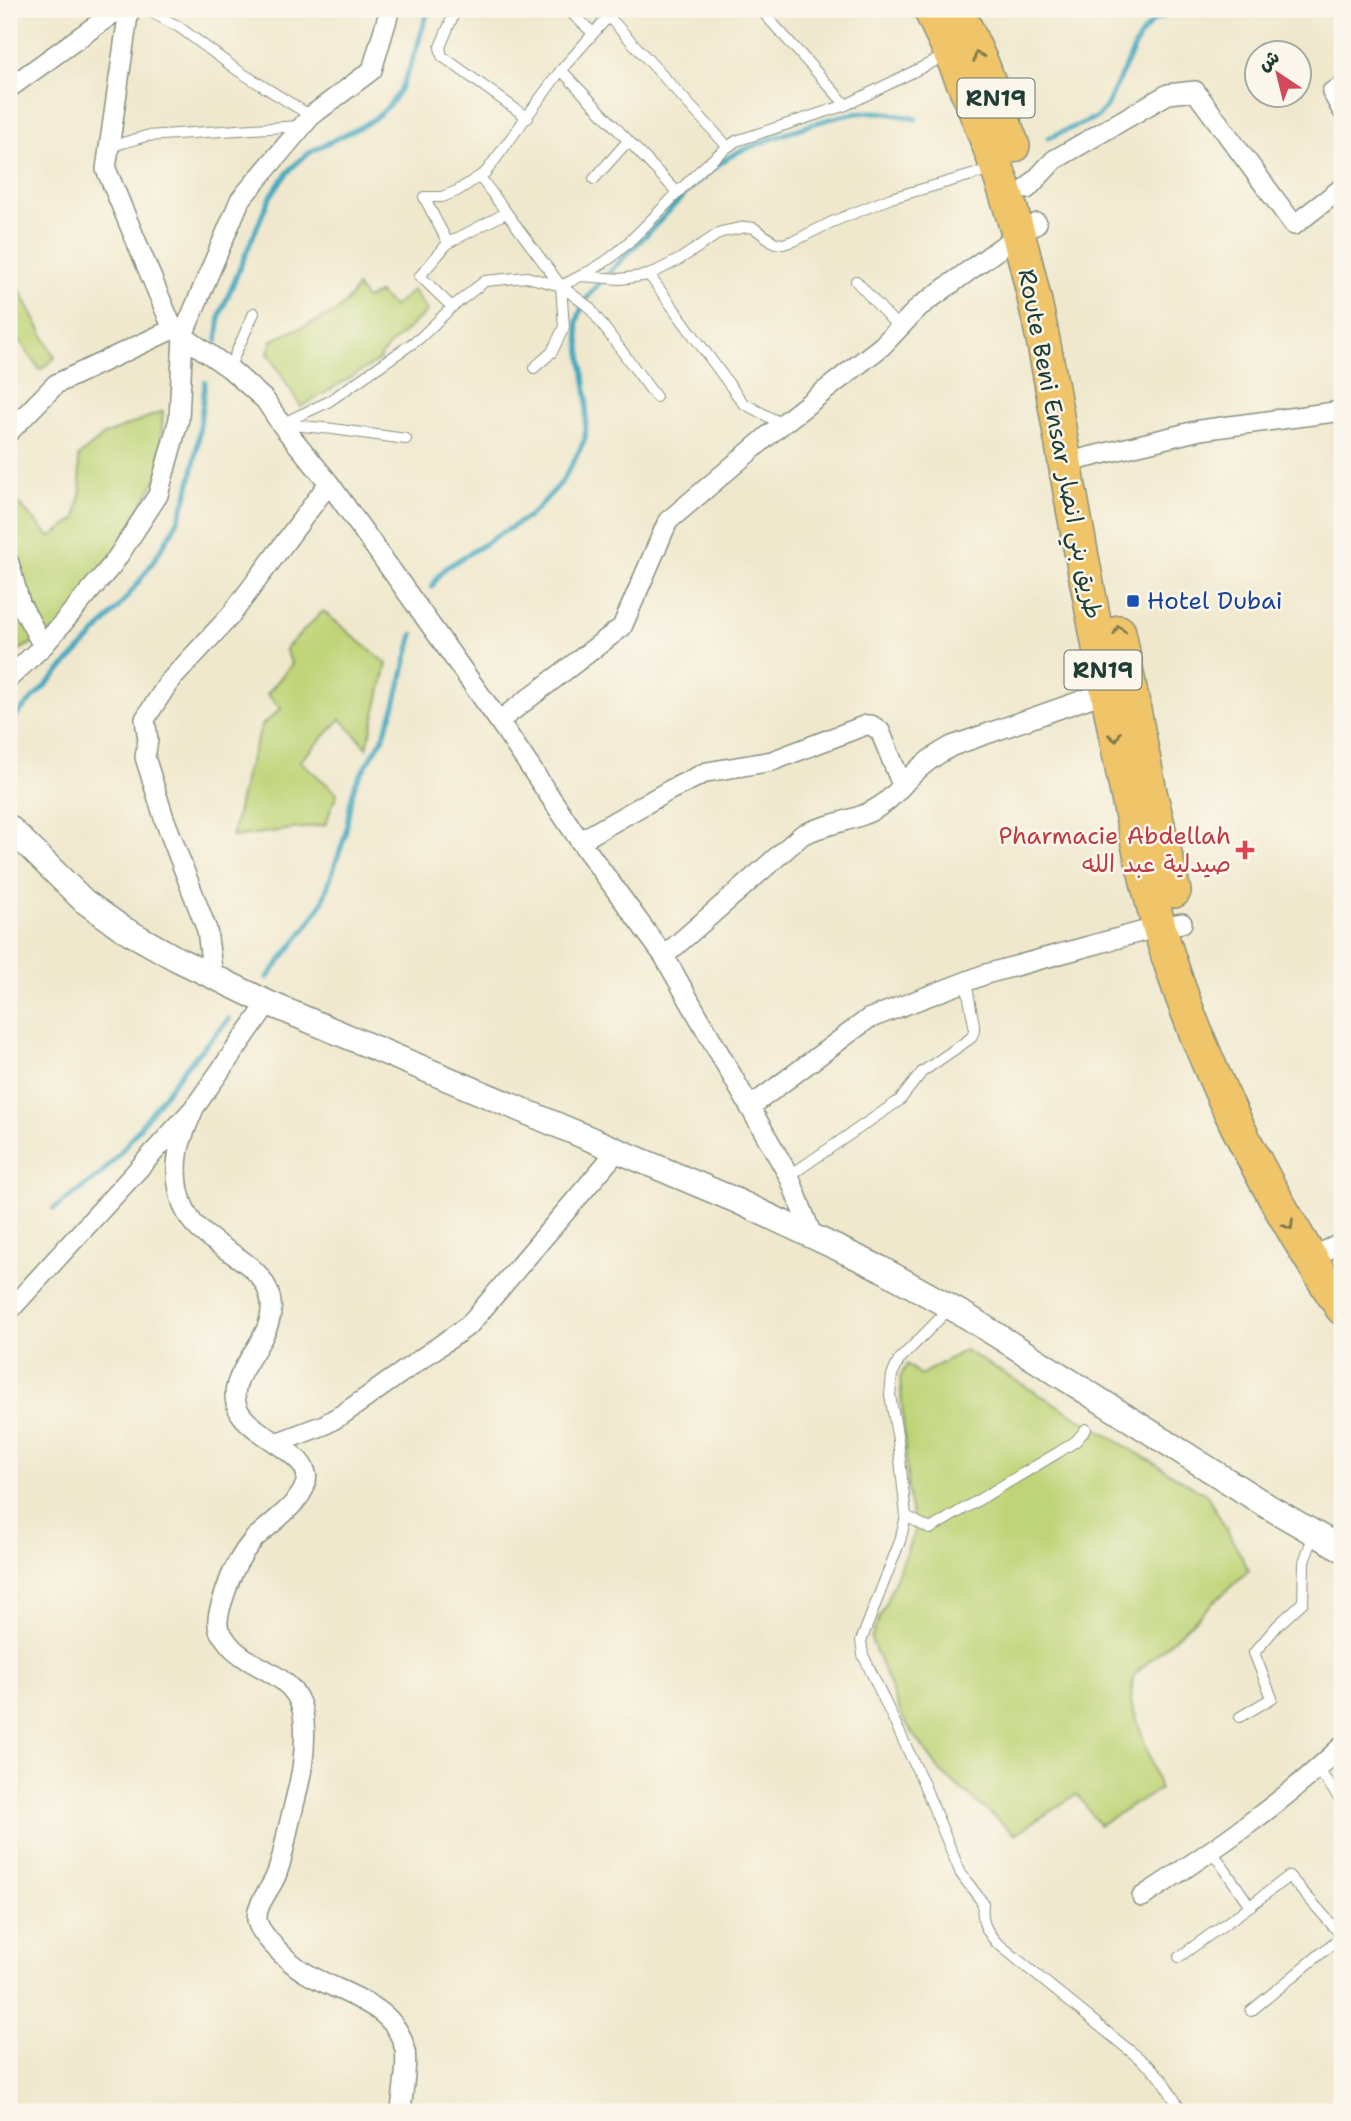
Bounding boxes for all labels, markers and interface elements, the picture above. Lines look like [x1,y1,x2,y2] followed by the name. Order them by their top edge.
[1242,38,1312,108] north arrow
[1253,44,1284,77] text: ش
[973,51,987,63] one-way arrow
[958,78,1034,118] road number: RN19
[1005,266,1110,623] street label: Route Beni Ensar طريق بني انصار
[1147,585,1283,617] place label: Hotel Dubai
[1125,593,1141,609] marker: Hotel Dubai
[1112,624,1127,636] one-way arrow
[1064,650,1142,690] road number: RN19
[1107,730,1122,742] one-way arrow
[998,820,1231,880] place label: Pharmacie Abdellah صيدلية عبد الله
[1237,842,1253,858] marker: Pharmacie Abdellah صيدلية عبد الله
[1281,1217,1294,1230] one-way arrow

